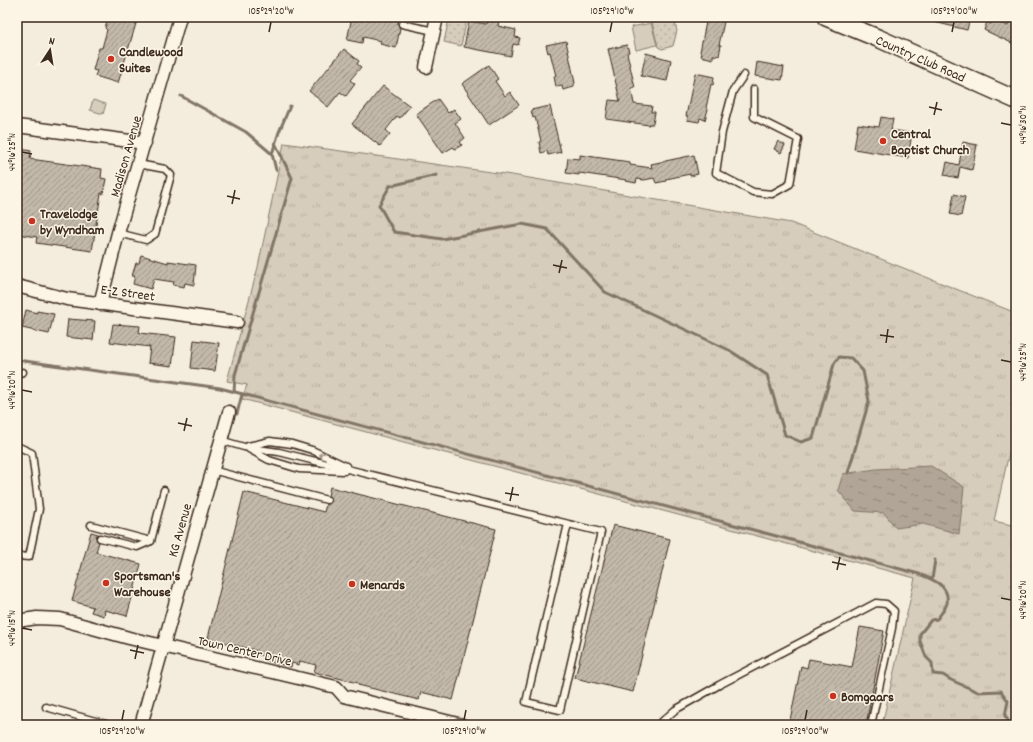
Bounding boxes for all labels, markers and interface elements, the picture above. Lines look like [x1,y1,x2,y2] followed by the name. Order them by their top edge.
[248,5,294,19] text: 105°29'20"W
[590,5,634,19] text: 105°29'10"W
[931,5,978,19] text: 105°29'00"W
[30,30,70,70] north arrow
[872,31,968,89] street label: Country Club Road
[47,34,57,51] text: N
[119,43,183,79] place label: Candlewood Suites
[106,54,116,64] marker: Candlewood Suites
[1017,105,1031,144] text: 44°16'30"N
[106,113,148,200] street label: Madison Avenue
[891,125,970,161] place label: Central Baptist Church
[6,133,20,171] text: 44°16'25"N
[878,136,888,146] marker: Central Baptist Church
[40,205,105,241] place label: Travelodge by Wyndham
[27,216,37,226] marker: Travelodge by Wyndham
[99,280,156,308] street label: E-Z Street
[1017,343,1031,381] text: 44°16'25"N
[6,370,20,409] text: 44°16'20"N
[319,452,327,460] one-way arrow
[164,501,198,560] street label: KG Avenue
[114,567,181,603] place label: Sportsman's Warehouse
[360,576,405,596] place label: Menards
[101,578,111,588] marker: Sportsman's Warehouse
[347,579,357,589] marker: Menards
[1017,580,1031,619] text: 44°16'20"N
[6,610,20,646] text: 44°16'15"N
[196,631,293,672] street label: Town Center Drive
[841,688,894,708] place label: Bomgaars
[828,691,838,701] marker: Bomgaars
[99,725,145,739] text: 105°29'20"W
[442,725,486,739] text: 105°29'10"W
[782,725,829,739] text: 105°29'00"W

